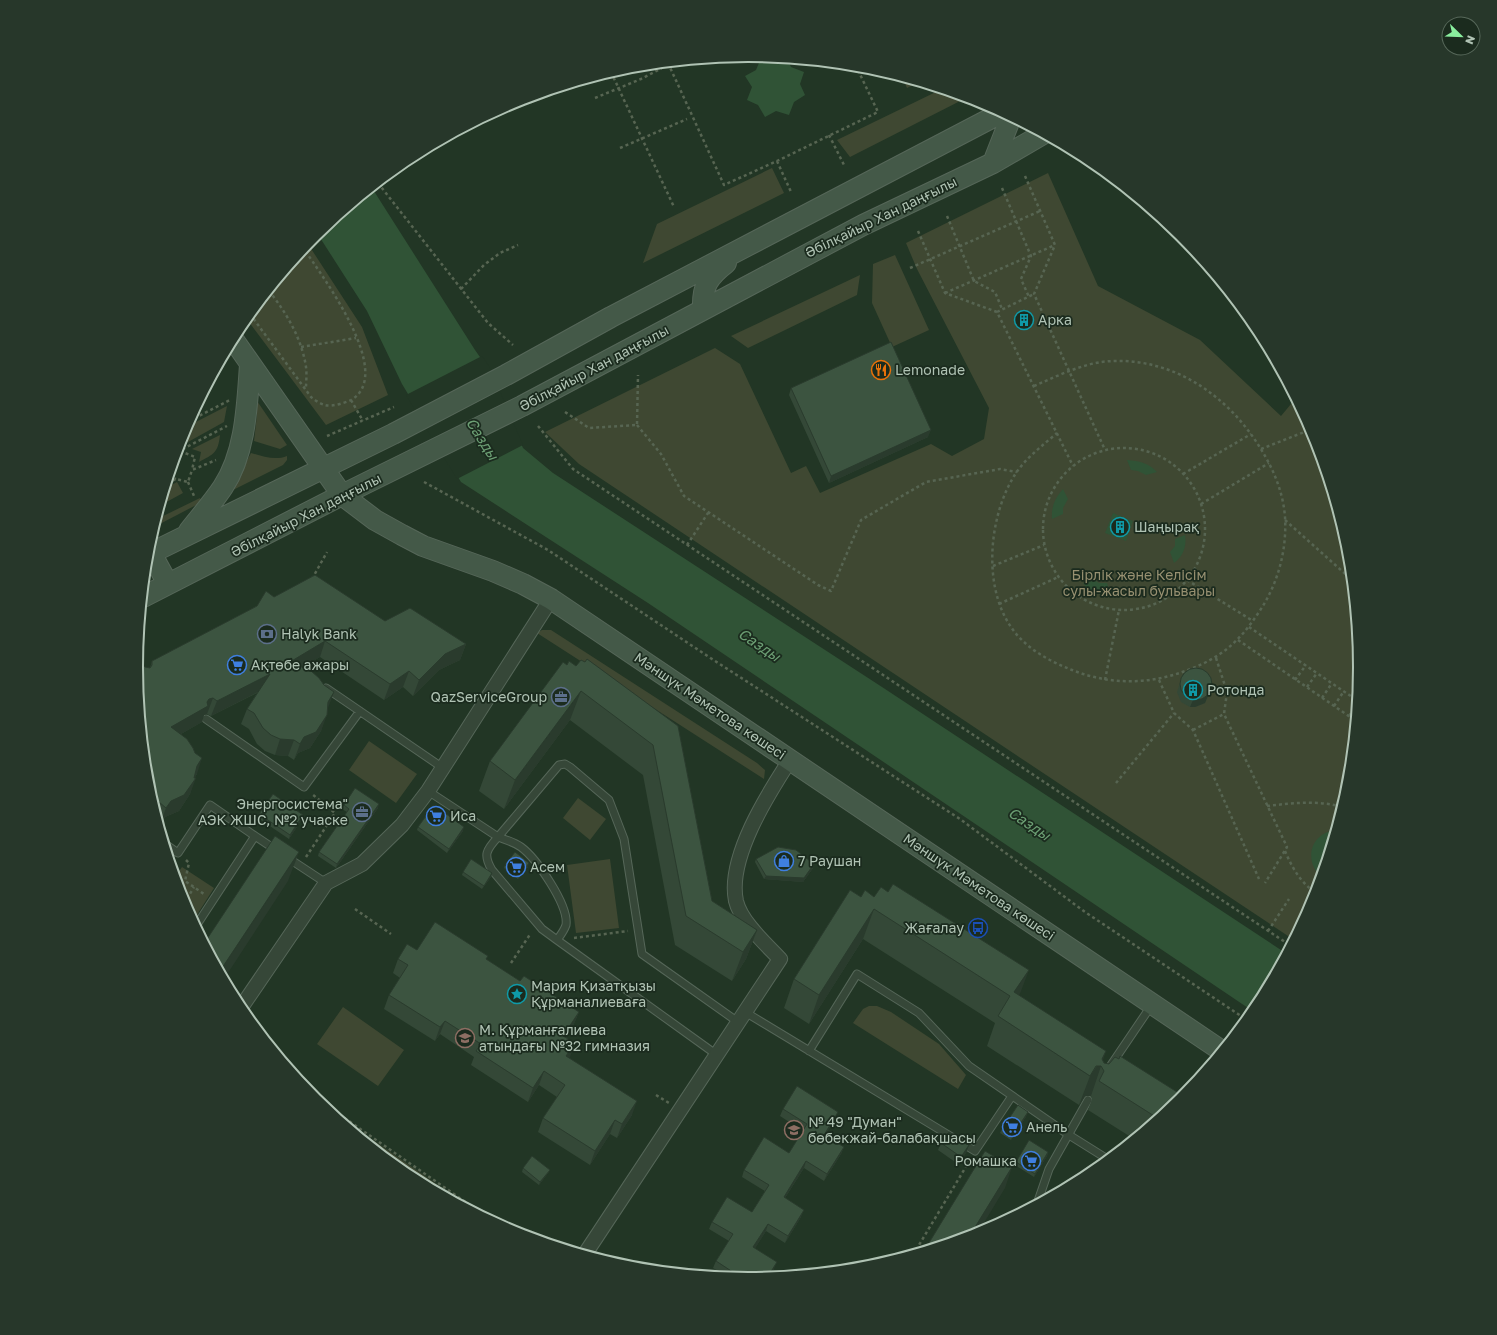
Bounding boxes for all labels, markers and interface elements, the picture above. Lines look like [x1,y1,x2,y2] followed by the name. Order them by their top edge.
[1441,16,1481,56] north arrow
[1463,34,1478,46] text: N
[802,172,960,261] street label: Әбілқайыр Хан даңғылы
[1013,309,1035,331] building icon: Арка
[1038,311,1072,328] place label: Арка
[516,321,671,414] street label: Әбілқайыр Хан даңғылы
[870,359,892,381] restaurant icon: Lemonade
[895,361,965,378] place label: Lemonade
[463,414,503,464] water label: Сазды
[228,469,384,560] street label: Әбілқайыр Хан даңғылы
[1109,516,1131,538] building icon: Шаңырақ
[1134,518,1199,535] place label: Шаңырақ
[1063,566,1215,599] park label: Бірлік және Келісім сулы-жасыл бульвары
[256,623,278,645] bank icon: Halyk Bank
[735,624,785,665] water label: Сазды
[281,625,357,642] place label: Halyk Bank
[631,648,789,763] street label: Мәншүк Мәметова көшесі
[226,654,248,676] supermarket icon: Ақтөбе ажары
[251,656,349,673] place label: Ақтөбе ажары
[1182,679,1204,701] building icon: Ротонда
[1207,681,1264,698] place label: Ротонда
[550,686,572,708] office icon: QazServiceGroup
[431,688,547,705] place label: QazServiceGroup
[198,795,348,828] place label: Энергосистема" АЭК ЖШС, №2 учаске
[351,801,373,823] office icon: Энергосистема" АЭК ЖШС, №2 учаске
[1005,803,1055,844] water label: Сазды
[425,805,447,827] supermarket icon: Иса
[450,807,476,824] place label: Иса
[900,829,1058,944] street label: Мәншүк Мәметова көшесі
[773,850,795,872] shop icon: 7 Раушан
[798,852,861,869] place label: 7 Раушан
[505,856,527,878] supermarket icon: Асем
[530,858,565,875] place label: Асем
[967,917,989,939] bus stop icon: Жағалау
[905,919,964,936] place label: Жағалау
[531,977,656,1011] place label: Мария Қизатқызы Құрманалиеваға
[506,983,528,1005] place icon: Мария Қизатқызы Құрманалиеваға
[479,1021,650,1054] place label: М. Құрманғалиева атындағы №32 гимназия
[454,1027,476,1049] school or university icon: М. Құрманғалиева атындағы №32 гимназия
[808,1113,976,1146] place label: № 49 "Думан" бөбекжай-балабақшасы
[1001,1116,1023,1138] supermarket icon: Анель
[1026,1118,1067,1135] place label: Анель
[783,1119,805,1141] school or university icon: № 49 "Думан" бөбекжай-балабақшасы
[1020,1150,1042,1172] supermarket icon: Ромашка
[954,1152,1017,1169] place label: Ромашка

